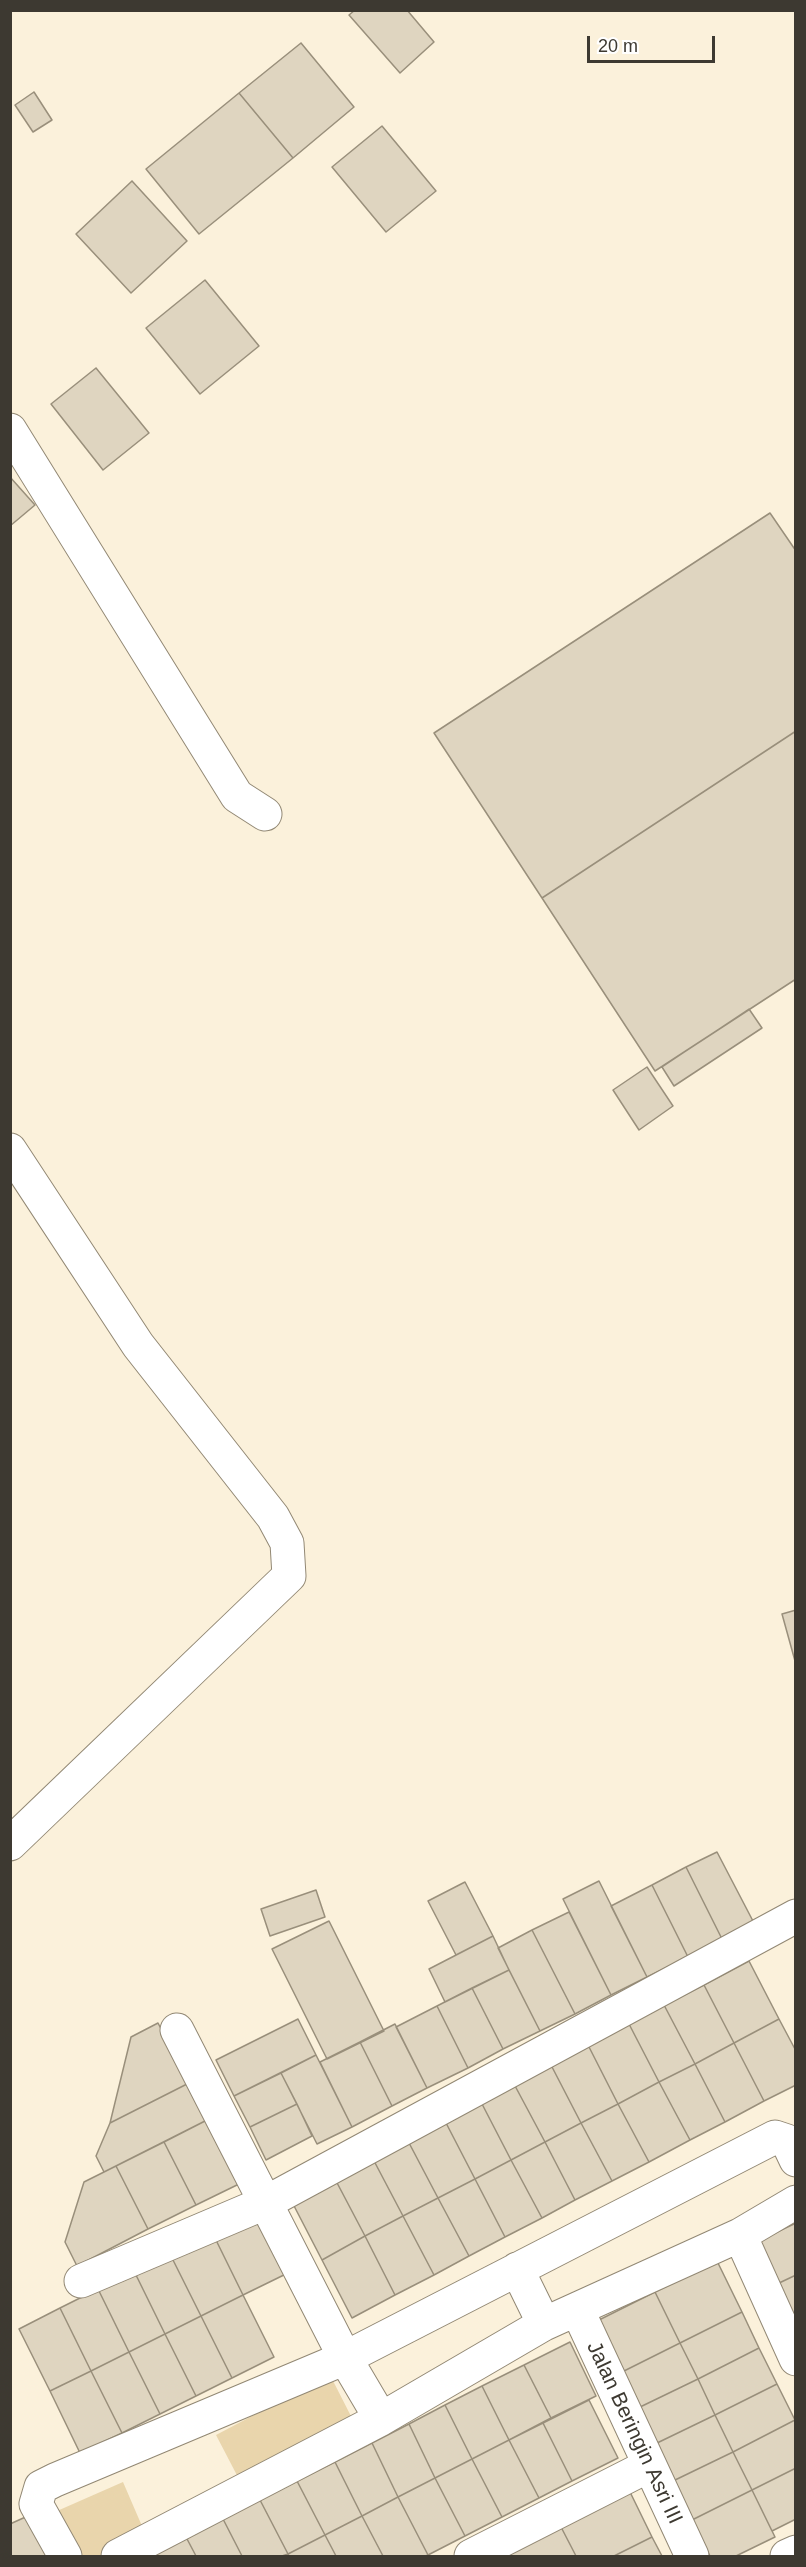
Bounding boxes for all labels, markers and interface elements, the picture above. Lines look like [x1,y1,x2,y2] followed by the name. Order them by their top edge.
[590,24,718,62] scale bar
[598,36,638,56] text: 20 m
[581,2338,687,2528] street label: Jalan Beringin Asri III

